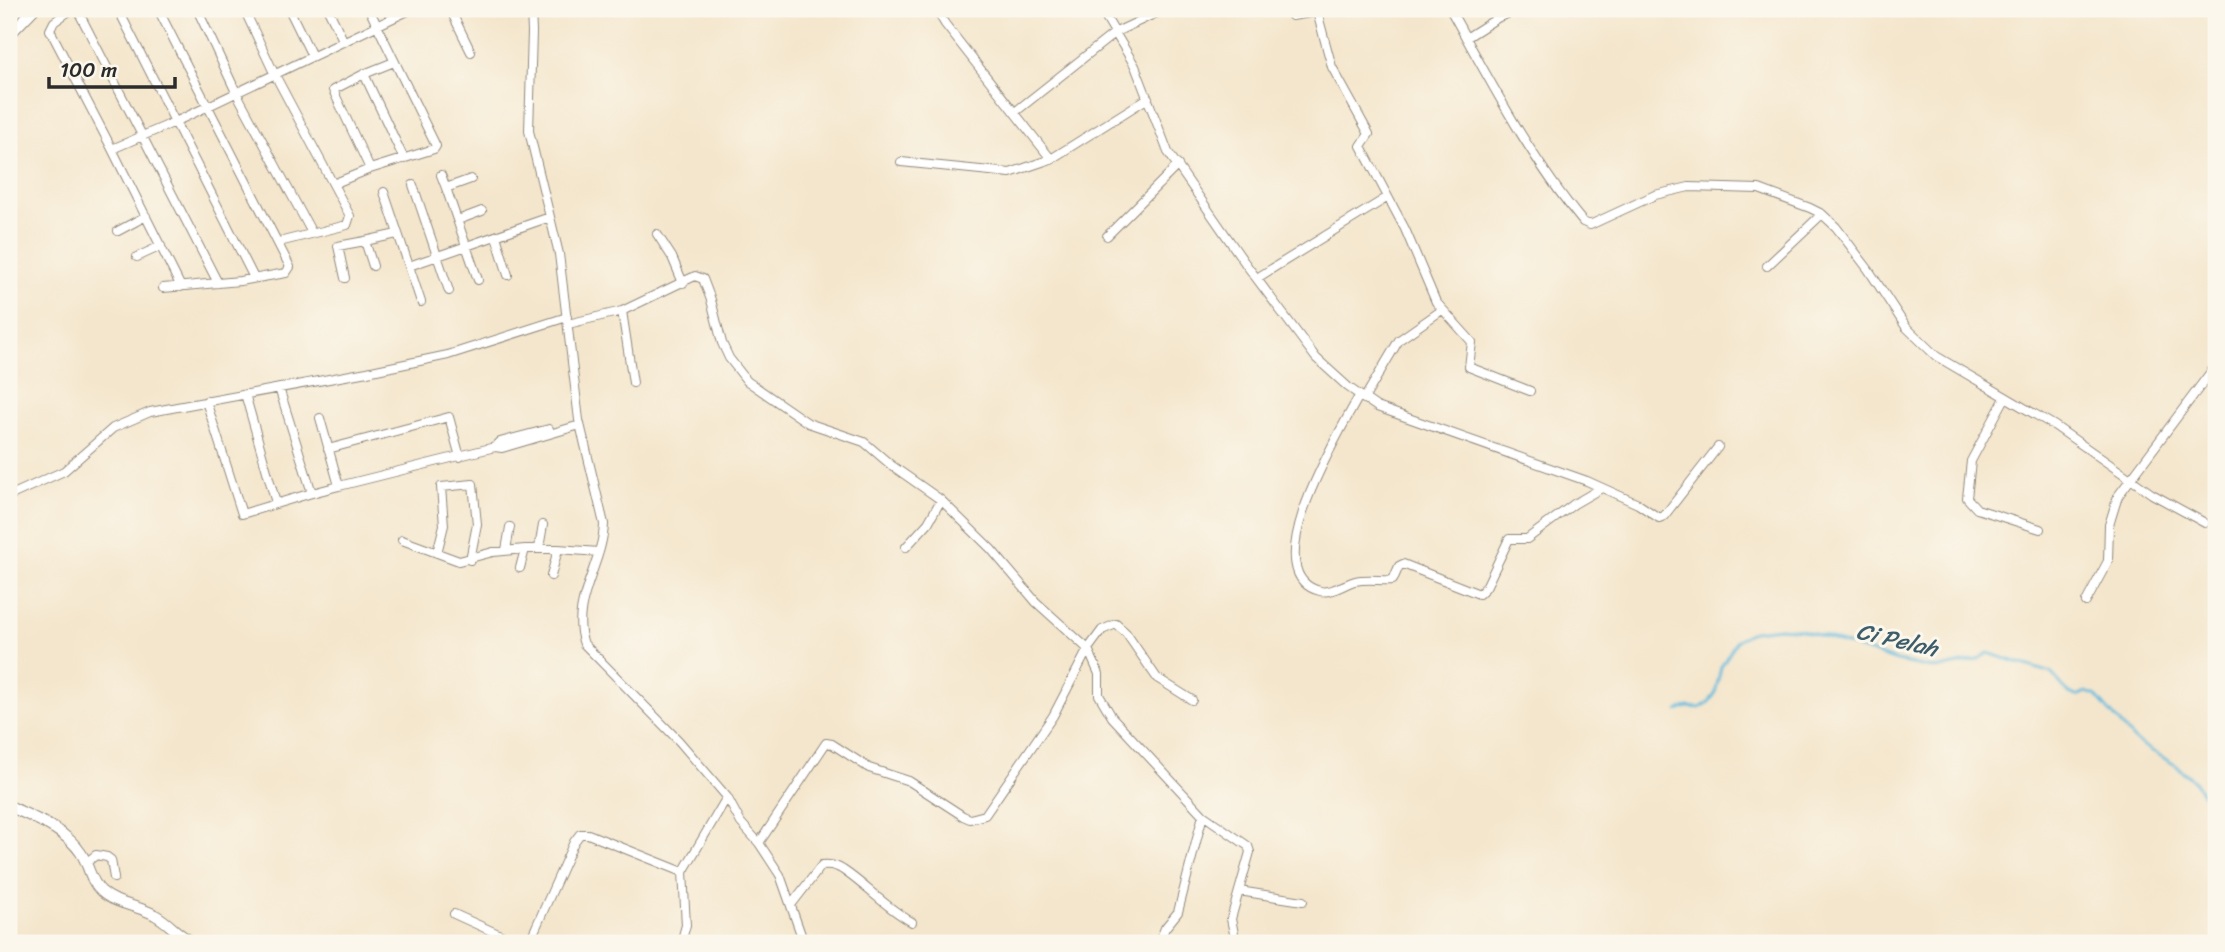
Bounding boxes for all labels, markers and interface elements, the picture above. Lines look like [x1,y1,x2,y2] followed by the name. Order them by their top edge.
[49,46,175,90] scale bar
[60,51,117,89] text: 100 m
[1852,611,1944,670] water label: Ci Pelah

